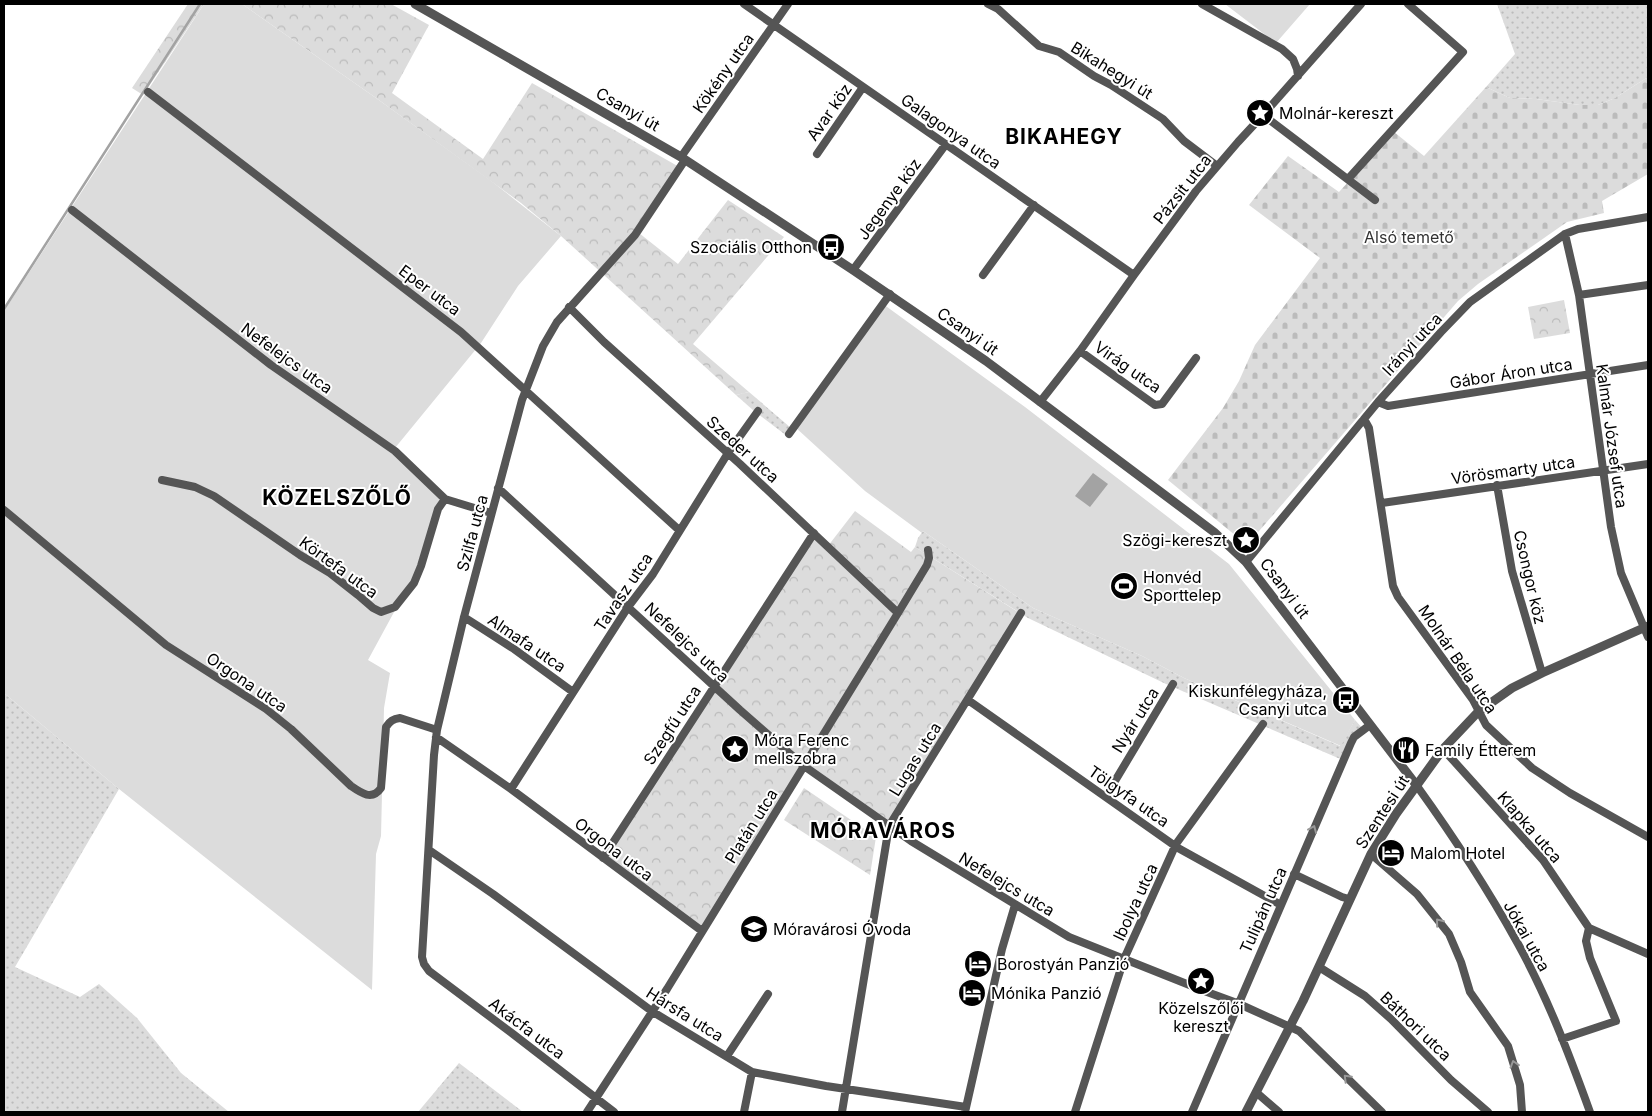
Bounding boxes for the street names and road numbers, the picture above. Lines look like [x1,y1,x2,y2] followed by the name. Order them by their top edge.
[688,29,758,117] street label: Kökény utca
[1067,37,1157,103] street label: Bikahegyi út
[802,80,856,144] street label: Avar köz
[593,83,663,135] street label: Csanyi út
[897,89,1005,173] street label: Galagonya utca
[1149,150,1215,228] street label: Pázsit utca
[853,154,925,244] street label: Jegenye köz
[395,260,465,320] street label: Eper utca
[933,303,1003,359] street label: Csanyi út
[1378,308,1446,380] street label: Irányi utca
[237,318,337,398] street label: Nefelejcs utca
[1091,337,1165,397] street label: Virág utca
[1448,353,1574,393] street label: Gábor Áron utca
[1592,363,1632,509] street label: Kalmár József utca
[703,411,783,487] street label: Szeder utca
[1450,451,1576,489] street label: Vörösmarty utca
[452,492,492,574] street label: Szilfa utca
[1509,528,1551,626] street label: Csongor köz
[296,532,382,602] street label: Körtefa utca
[589,549,657,635] street label: Tavasz utca
[1256,554,1314,622] street label: Csanyi út
[641,598,733,686] street label: Nefelejcs utca
[1414,601,1502,717] street label: Molnár Béla utca
[484,610,570,676] street label: Almafa utca
[203,648,291,716] street label: Orgona utca
[639,682,705,768] street label: Szegfű utca
[1107,684,1163,756] street label: Nyár utca
[885,718,945,800] street label: Lugas utca
[1085,761,1173,831] street label: Tölgyfa utca
[1351,772,1413,852] street label: Szentesi út
[720,785,782,867] street label: Platán utca
[1493,787,1567,867] street label: Klapka utca
[571,813,657,885] street label: Orgona utca
[955,848,1059,920] street label: Nefelejcs utca
[1108,860,1162,944] street label: Ibolya utca
[1235,864,1291,956] street label: Tulipán utca
[1499,897,1555,975] street label: Jókai utca
[643,982,727,1046] street label: Hársfa utca
[1376,987,1456,1065] street label: Báthori utca
[485,993,569,1063] street label: Akácfa utca

